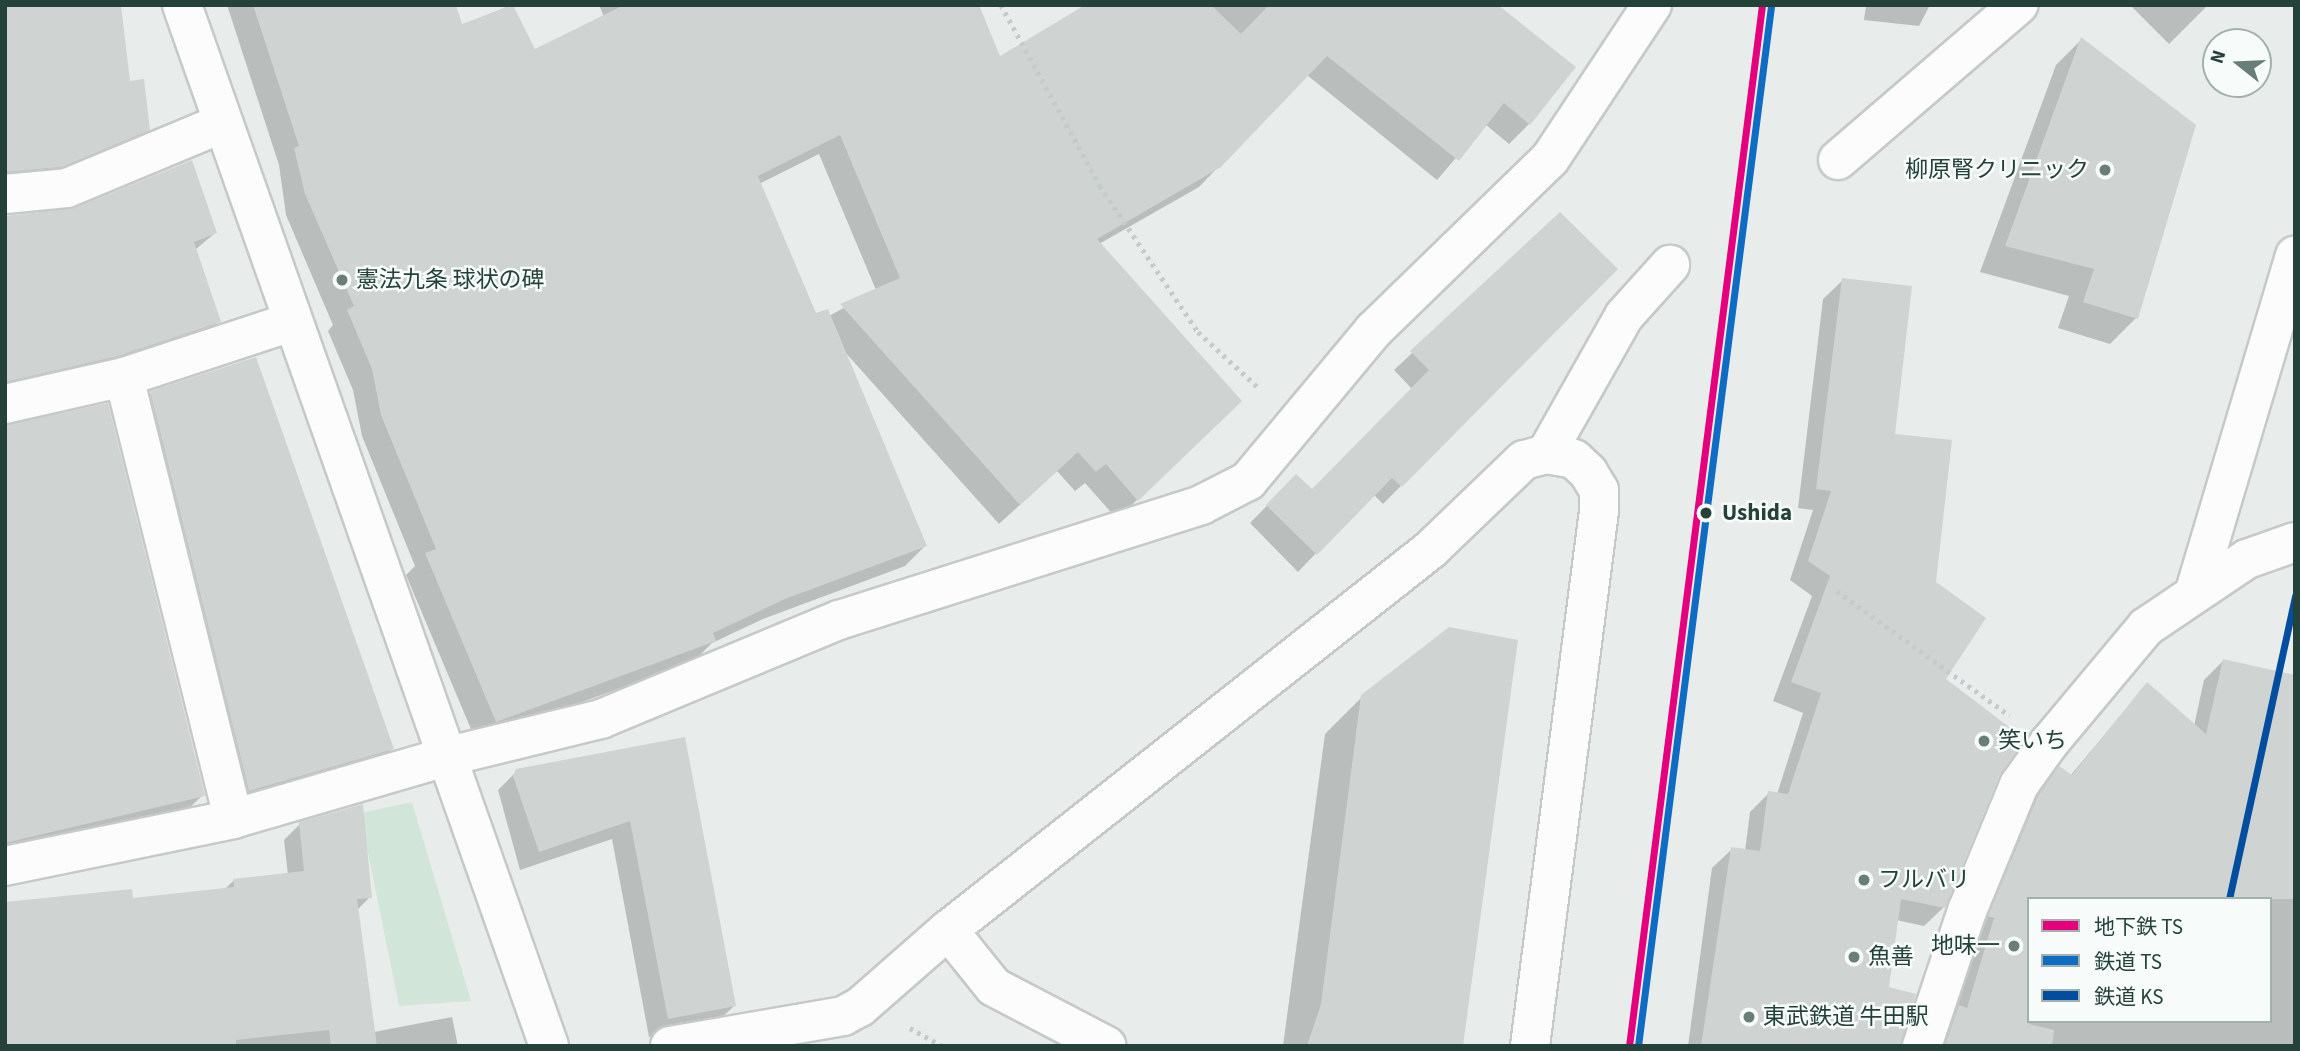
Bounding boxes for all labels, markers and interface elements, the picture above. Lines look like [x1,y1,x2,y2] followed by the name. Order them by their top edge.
[2202,28,2272,98] north arrow
[2204,47,2233,67] text: N
[1905,156,2089,184] place label: 柳原腎クリニック
[2095,160,2115,180] marker: 柳原腎クリニック
[356,266,545,294] place label: 憲法九条 球状の碑
[334,272,350,288] marker: 憲法九条 球状の碑
[1722,499,1792,527] place label: Ushida
[1696,503,1716,523] marker: Ushida
[1998,727,2067,755] place label: 笑いち
[1976,733,1992,749] marker: 笑いち
[1878,866,1970,894] place label: フルバリ
[1856,872,1872,888] marker: フルバリ
[2027,897,2272,1023] legend
[2094,912,2183,942] text: 地下鉄 TS
[1931,932,2000,960] place label: 地味一
[2006,938,2022,954] marker: 地味一
[1868,943,1914,971] place label: 魚善
[2094,947,2162,977] text: 鉄道 TS
[1846,949,1862,965] marker: 魚善
[2094,982,2163,1012] text: 鉄道 KS
[1763,1003,1929,1031] place label: 東武鉄道 牛田駅
[1741,1009,1757,1025] marker: 東武鉄道 牛田駅

